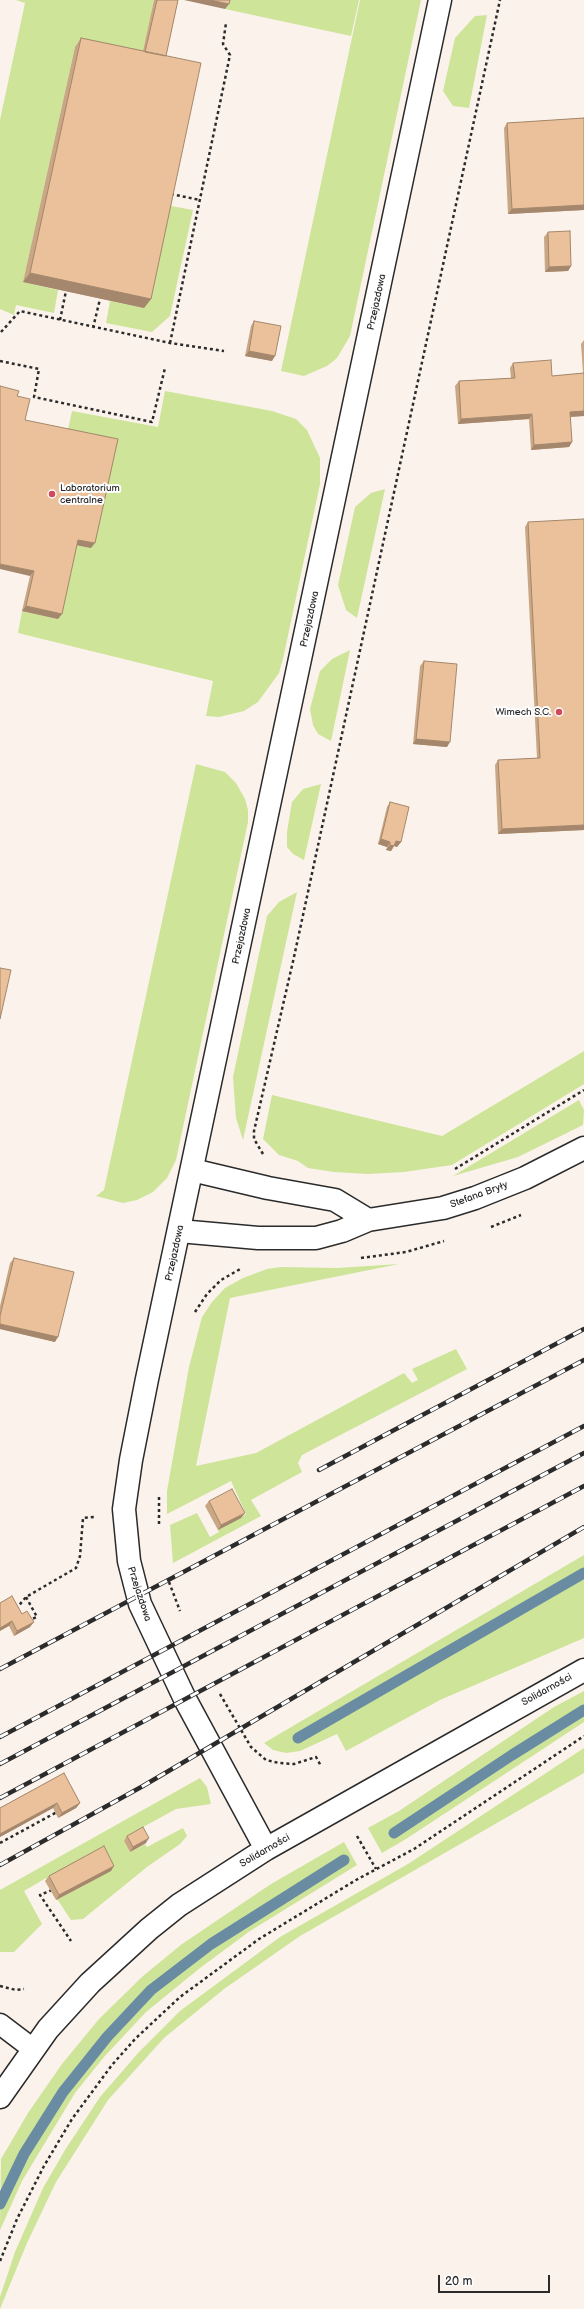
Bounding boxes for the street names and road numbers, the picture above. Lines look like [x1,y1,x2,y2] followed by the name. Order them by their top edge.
[365,273,389,331] street label: Przejazdowa
[298,590,322,648] street label: Przejazdowa
[230,907,254,965] street label: Przejazdowa
[449,1179,509,1211] street label: Stefana Bryły
[163,1224,187,1282] street label: Przejazdowa
[124,1565,154,1623] street label: Przejazdowa
[520,1671,574,1709] street label: Solidarności
[238,1832,292,1870] street label: Solidarności

